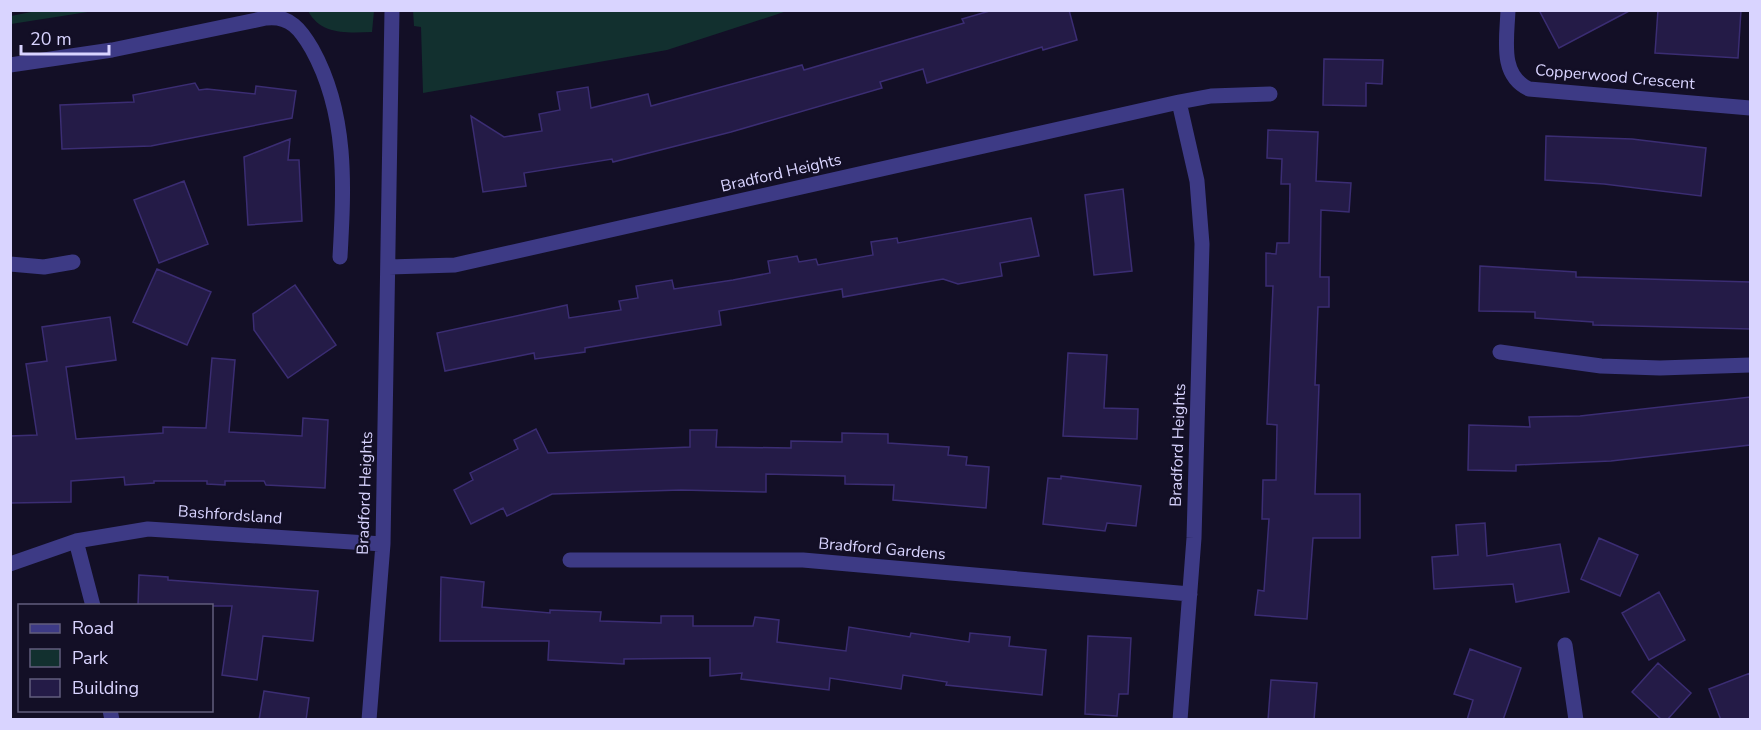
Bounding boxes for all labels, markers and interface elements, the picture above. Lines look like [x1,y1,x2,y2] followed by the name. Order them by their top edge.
[21,18,110,56] scale bar
[30,27,72,51] text: 20 m
[1534,59,1696,95] street label: Copperwood Crescent
[718,148,844,198] street label: Bradford Heights
[1165,383,1191,507] street label: Bradford Heights
[352,431,378,555] street label: Bradford Heights
[177,500,283,530] street label: Bashfordsland
[817,532,947,566] street label: Bradford Gardens
[18,604,213,712] legend
[72,616,114,640] text: Road
[72,646,109,670] text: Park
[72,676,139,700] text: Building

